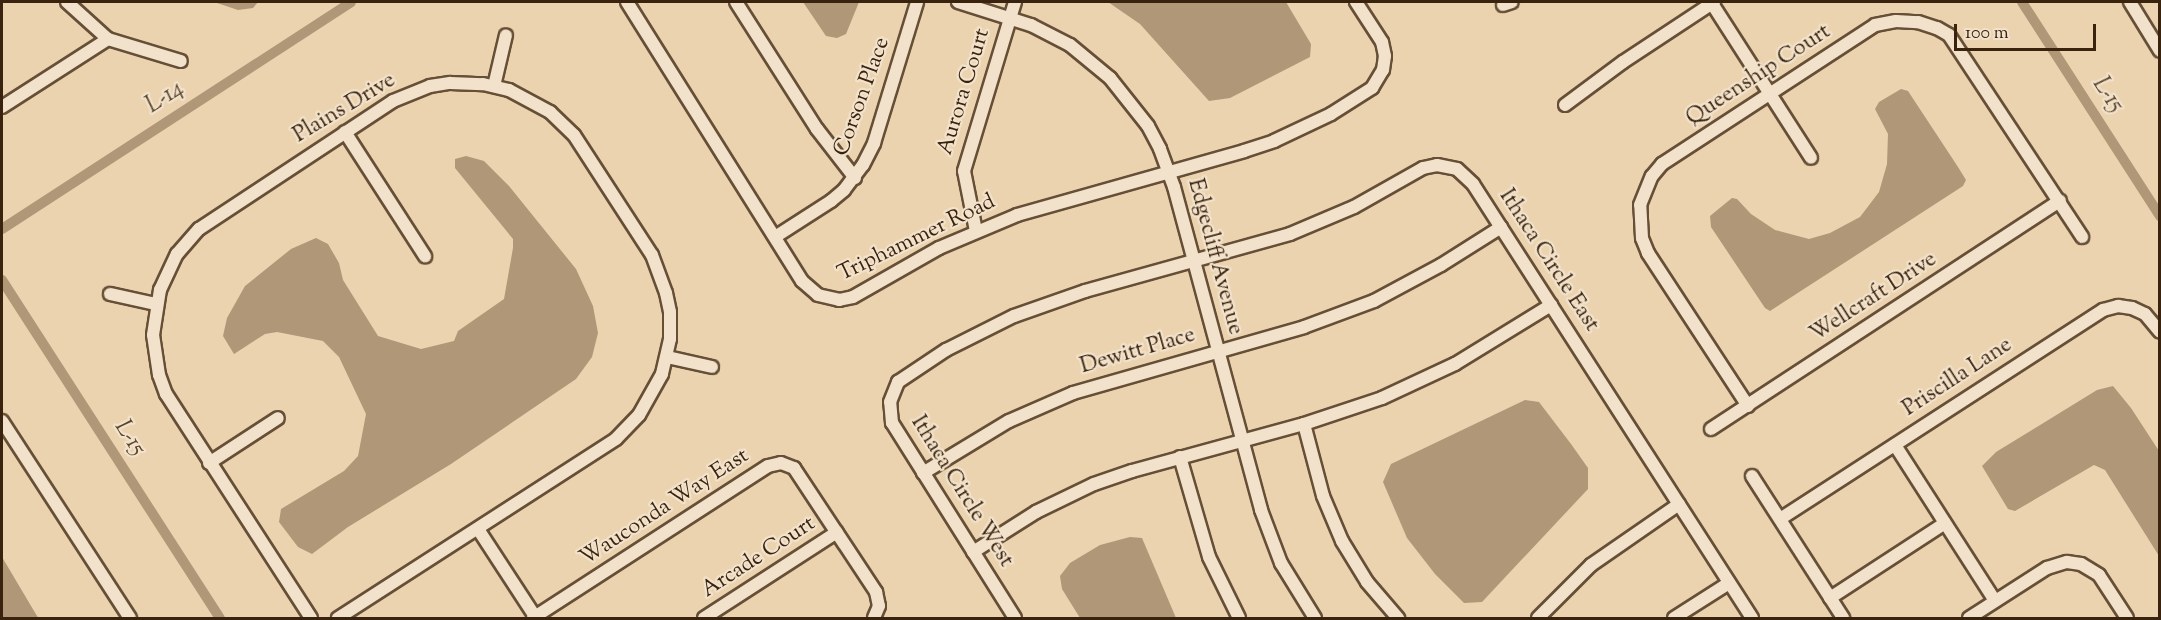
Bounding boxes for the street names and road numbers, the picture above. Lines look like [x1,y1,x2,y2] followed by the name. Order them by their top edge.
[1682,19,1836,133] street label: Queenship Court
[933,26,997,158] street label: Aurora Court
[829,34,897,160] street label: Corson Place
[289,68,401,150] street label: Plains Drive
[1181,176,1247,338] street label: Edgecliff Avenue
[1492,185,1604,337] street label: Ithaca Circle East
[834,189,1000,289] street label: Triphammer Road
[1806,247,1942,349] street label: Wellcraft Drive
[1078,323,1198,381] street label: Dewitt Place
[1898,333,2018,423] street label: Priscilla Lane
[904,411,1018,573] street label: Ithaca Circle West
[576,444,754,572] street label: Wauconda Way East
[697,511,821,605] street label: Arcade Court

